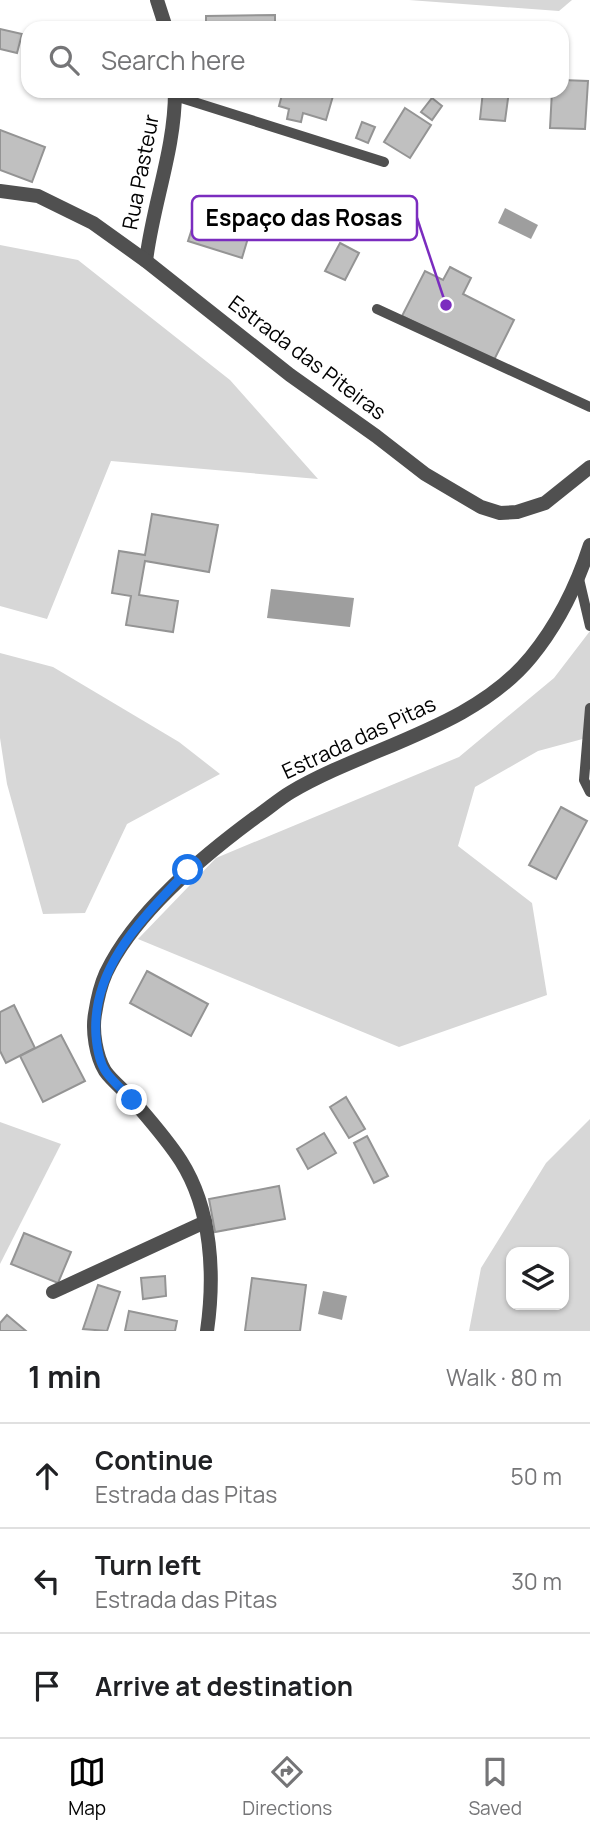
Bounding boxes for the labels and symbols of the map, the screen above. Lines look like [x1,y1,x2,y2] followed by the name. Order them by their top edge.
[115,111,165,232] street label: Rua Pasteur
[192,196,417,240] callout: Espaço das Rosas
[206,201,402,233] text: Espaço das Rosas
[223,289,392,426] street label: Estrada das Piteiras
[277,689,440,785] street label: Estrada das Pitas
[172,854,203,885] route start
[116,1084,147,1115] route end

